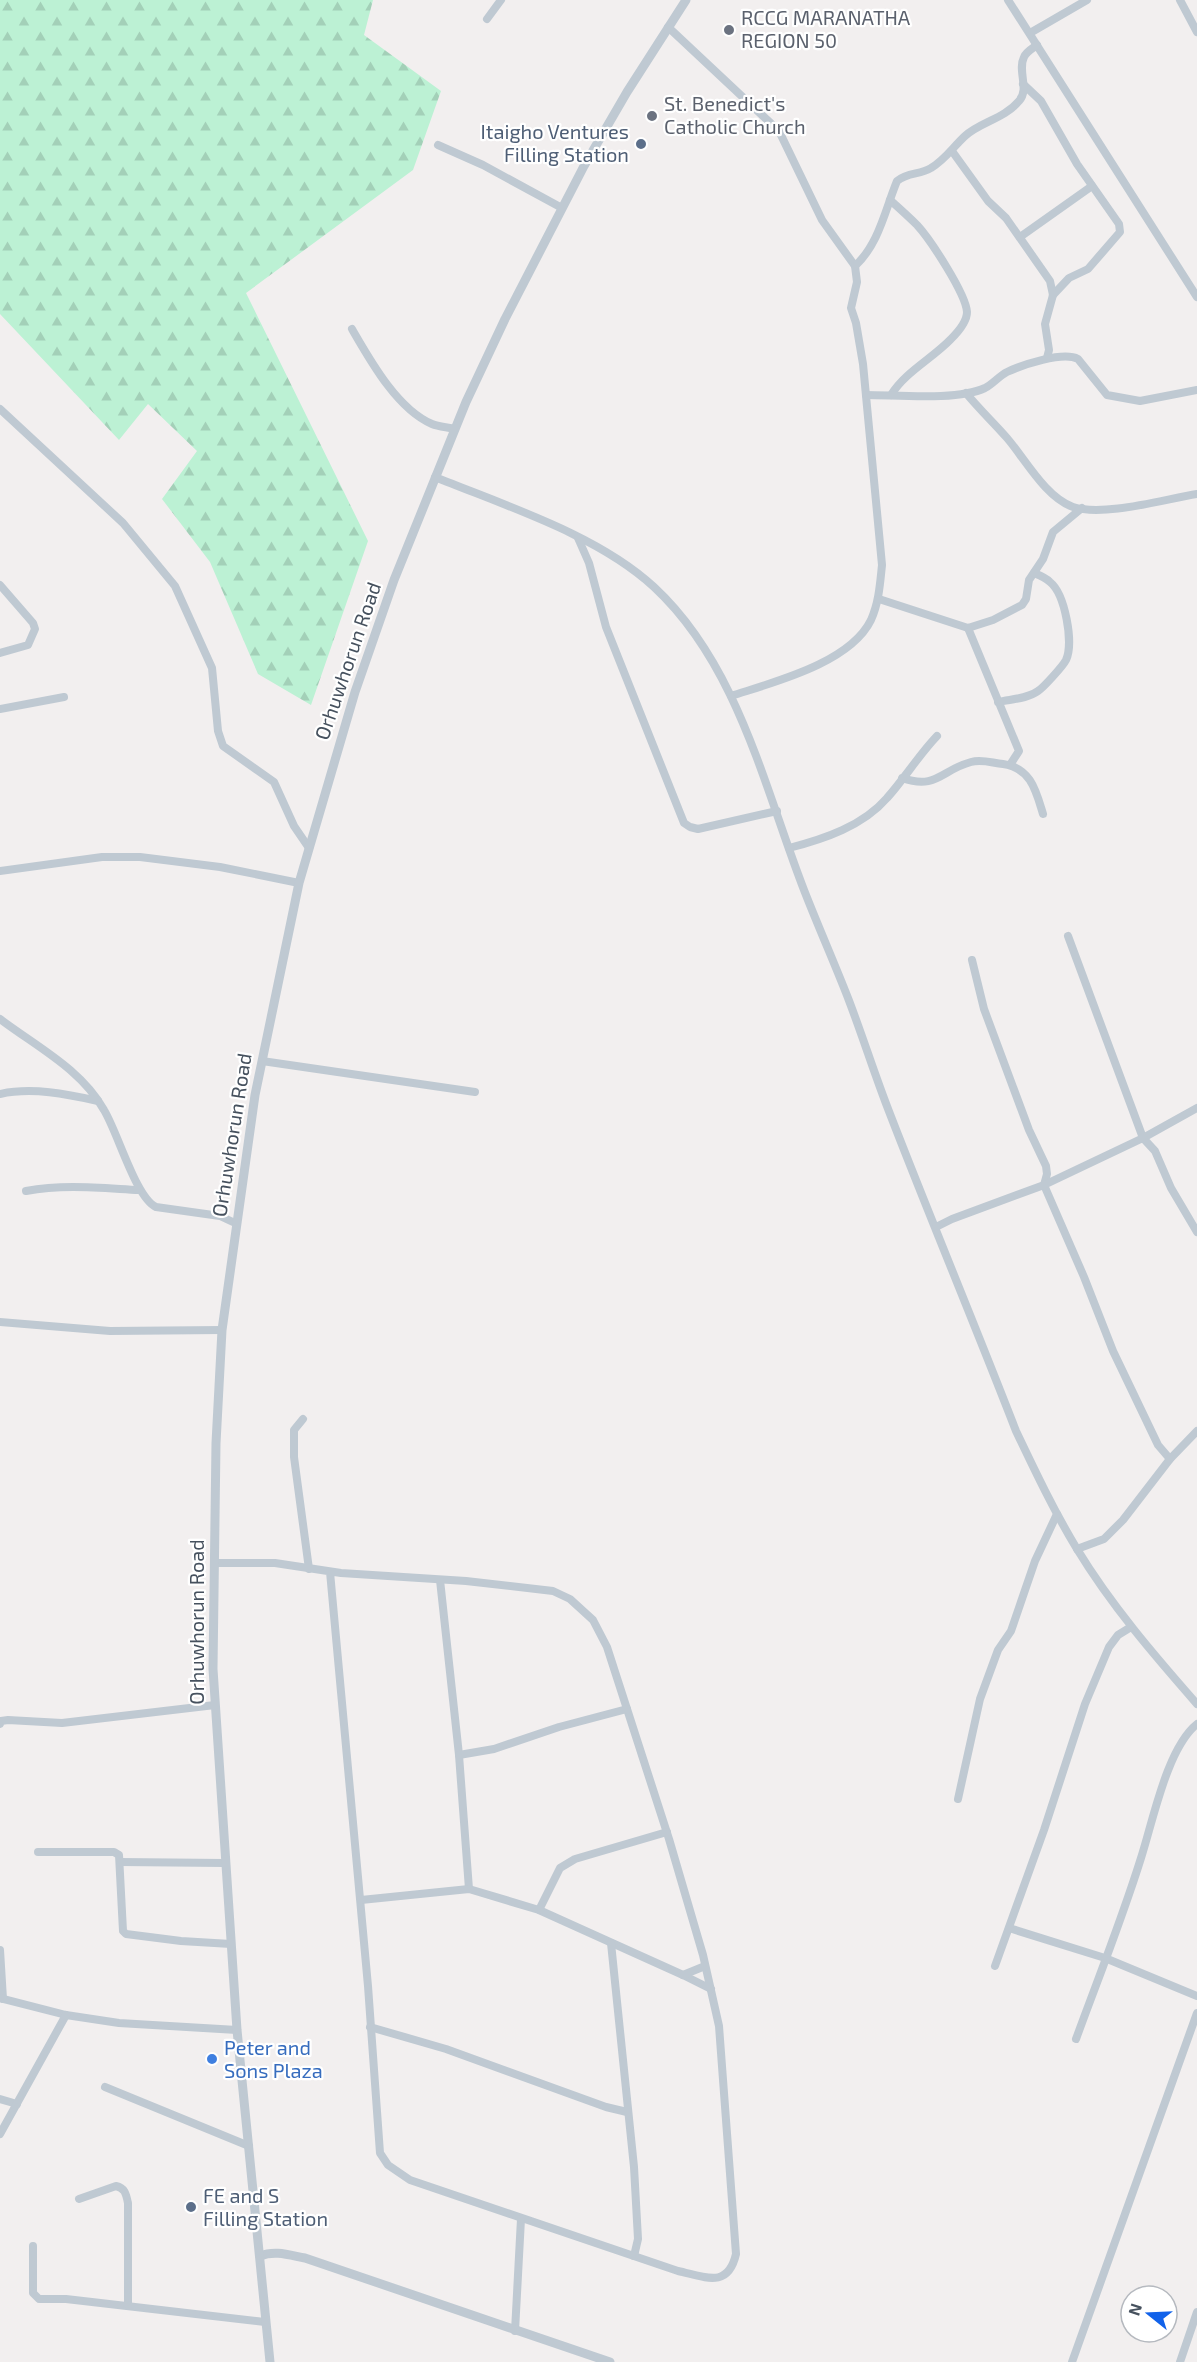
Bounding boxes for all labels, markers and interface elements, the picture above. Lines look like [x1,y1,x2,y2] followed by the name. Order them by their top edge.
[741,5,911,52] place label: RCCG MARANATHA REGION 50
[722,23,736,37] marker: RCCG MARANATHA REGION 50
[664,91,806,138] place label: St. Benedict's Catholic Church
[645,109,659,123] marker: St. Benedict's Catholic Church
[481,119,629,166] place label: Itaigho Ventures Filling Station
[634,137,648,151] marker: Itaigho Ventures Filling Station
[309,579,385,743] street label: Orhuwhorun Road
[206,1051,256,1218] street label: Orhuwhorun Road
[184,1539,208,1705] street label: Orhuwhorun Road
[224,2035,323,2082] place label: Peter and Sons Plaza
[205,2052,219,2066] marker: Peter and Sons Plaza
[203,2183,328,2230] place label: FE and S Filling Station
[184,2200,198,2214] marker: FE and S Filling Station
[1119,2284,1179,2344] north arrow
[1123,2301,1145,2318] text: N

